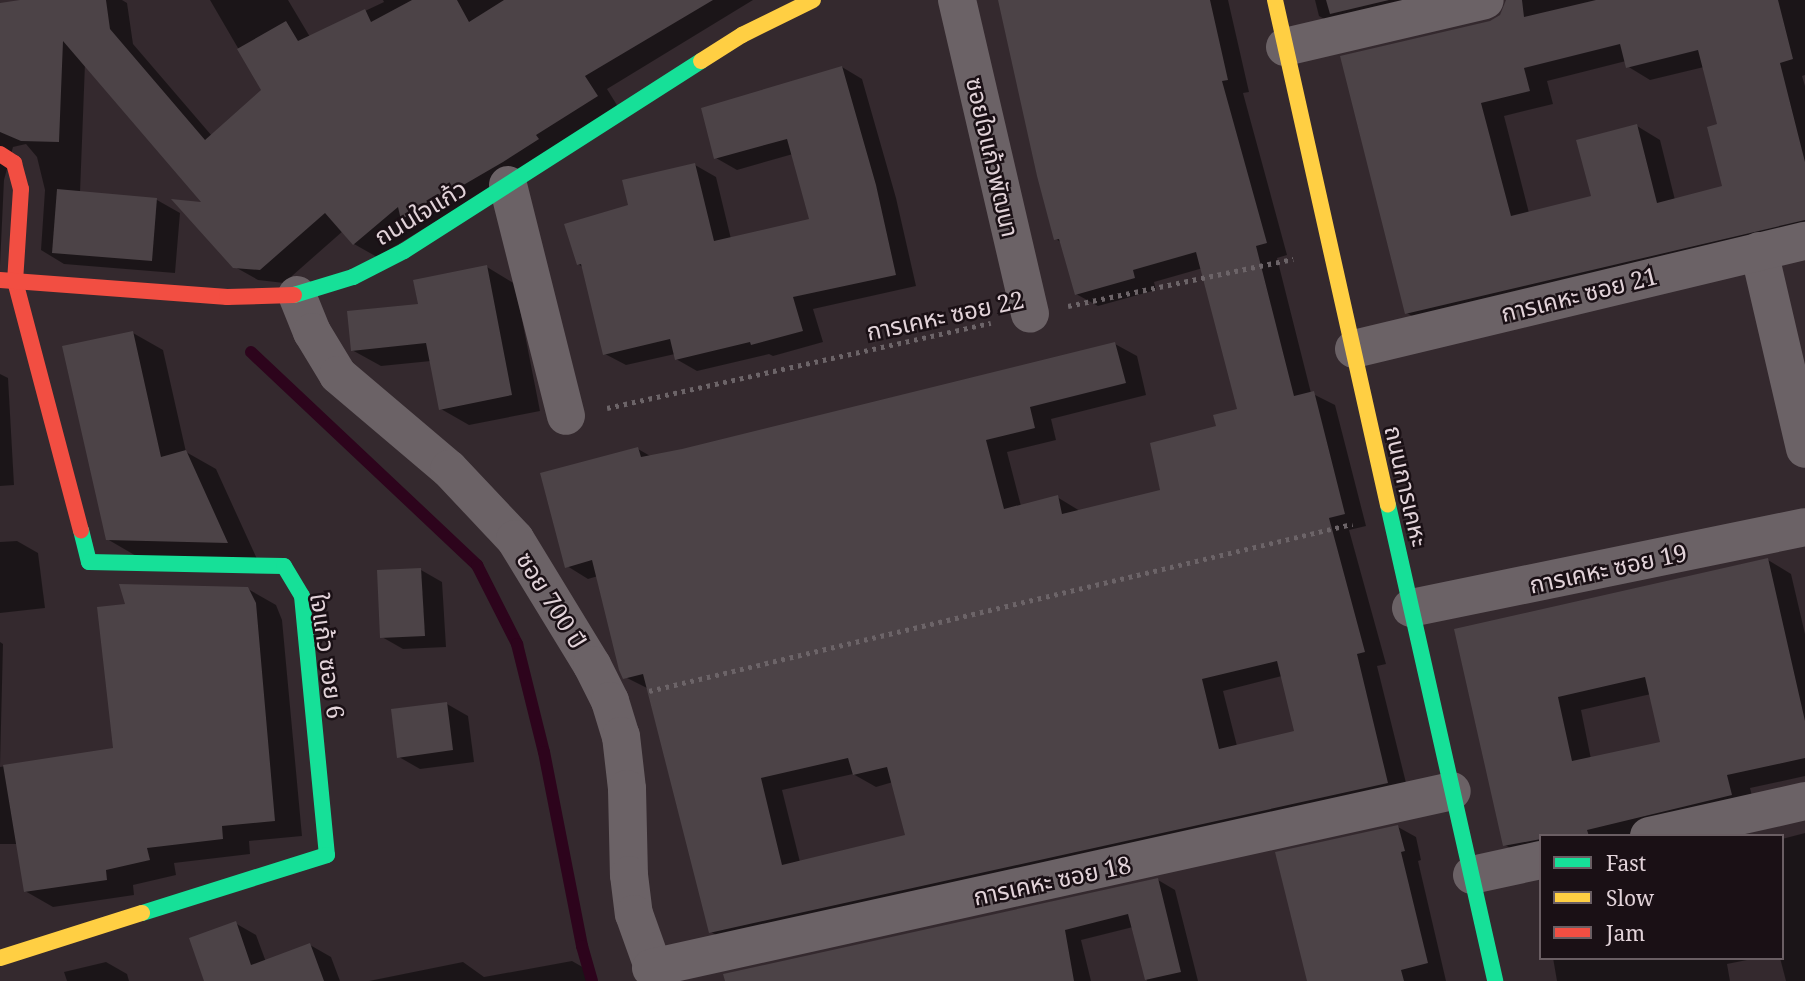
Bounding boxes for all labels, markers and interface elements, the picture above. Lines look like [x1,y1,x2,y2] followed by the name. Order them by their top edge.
[961,74,1025,240] street label: ซอยใจแก้วพัฒนา
[369,173,471,251] street label: ถนนใจแก้ว
[1498,261,1660,327] street label: การเคหะ ซอย 21
[864,284,1026,346] street label: การเคหะ ซอย 22
[1379,423,1435,549] street label: ถนนการเคหะ
[1527,537,1689,599] street label: การเคหะ ซอย 19
[511,546,593,654] street label: ซอย 700 ปี
[305,592,351,720] street label: ใจแก้ว ซอย 6
[1539,834,1784,960] legend
[971,849,1133,911] street label: การเคหะ ซอย 18
[1606,849,1646,877] text: Fast
[1606,884,1654,912] text: Slow
[1606,919,1645,947] text: Jam

